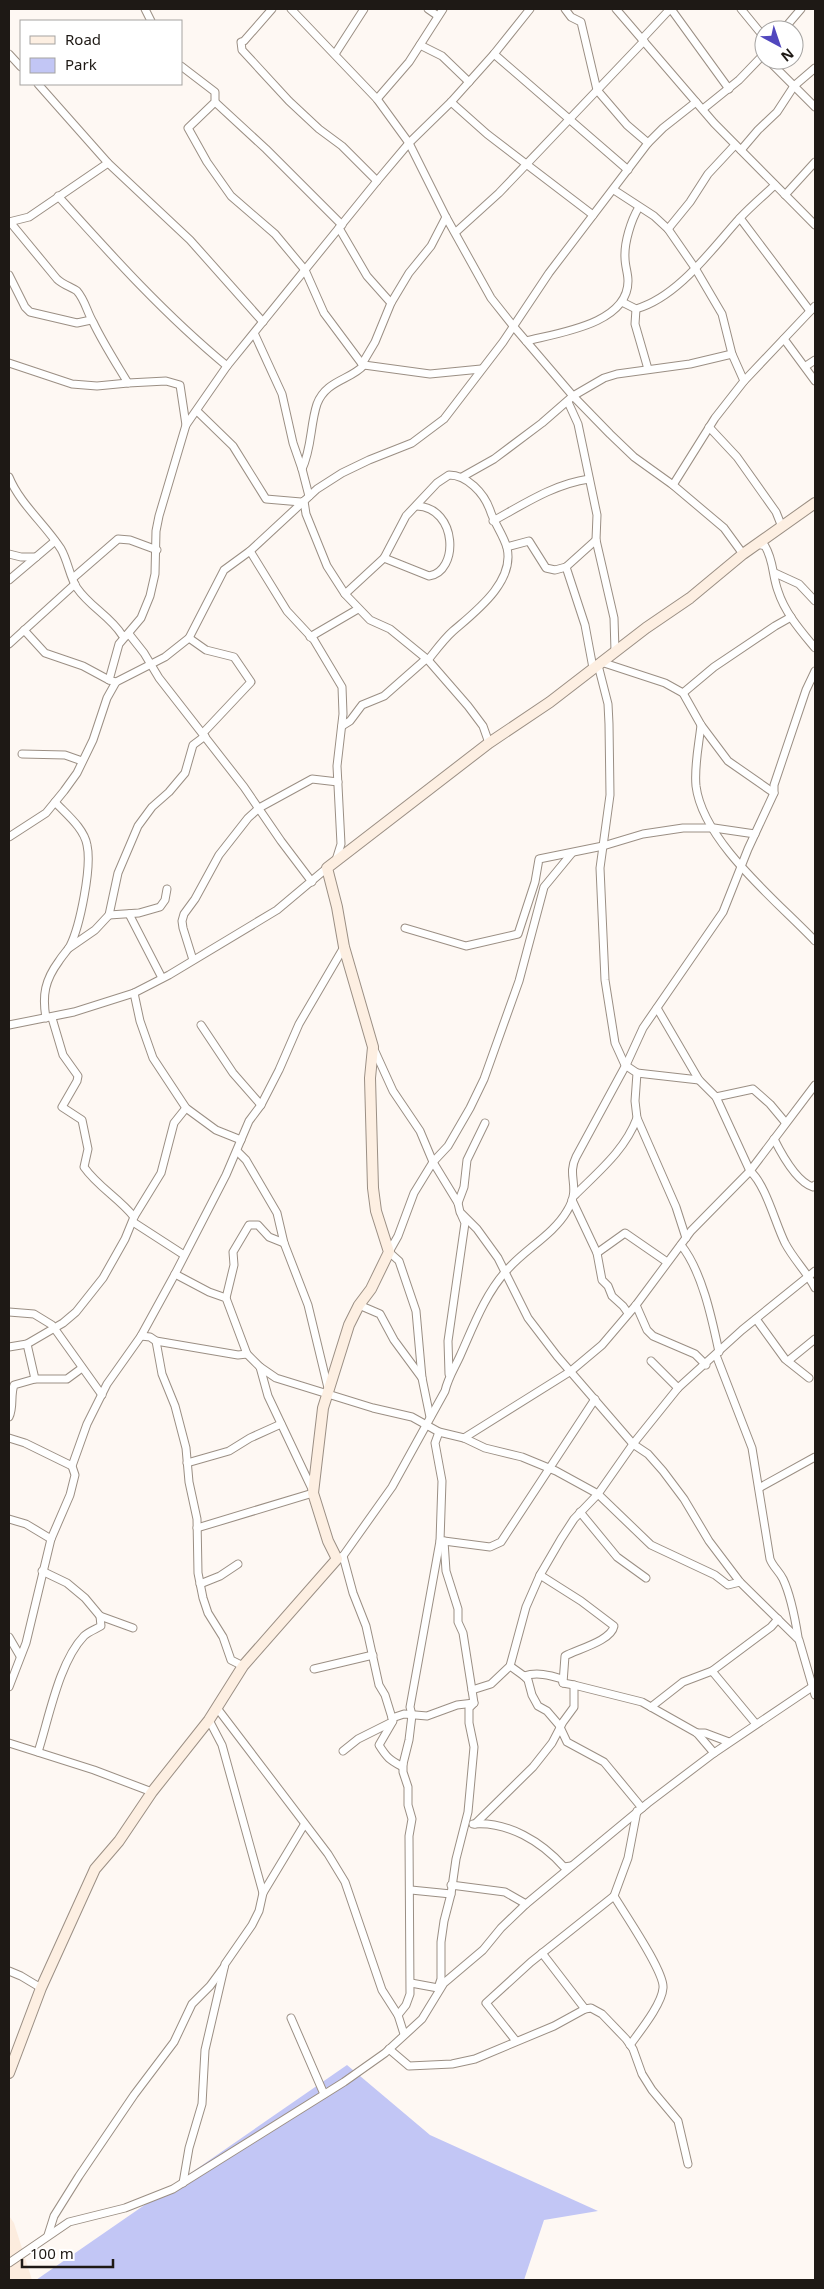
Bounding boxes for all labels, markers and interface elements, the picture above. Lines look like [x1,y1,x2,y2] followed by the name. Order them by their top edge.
[20,20,182,85] legend
[754,20,804,70] north arrow
[65,29,101,49] text: Road
[777,44,798,66] text: N
[65,54,97,74] text: Park
[22,2236,114,2268] scale bar
[30,2243,74,2263] text: 100 m

